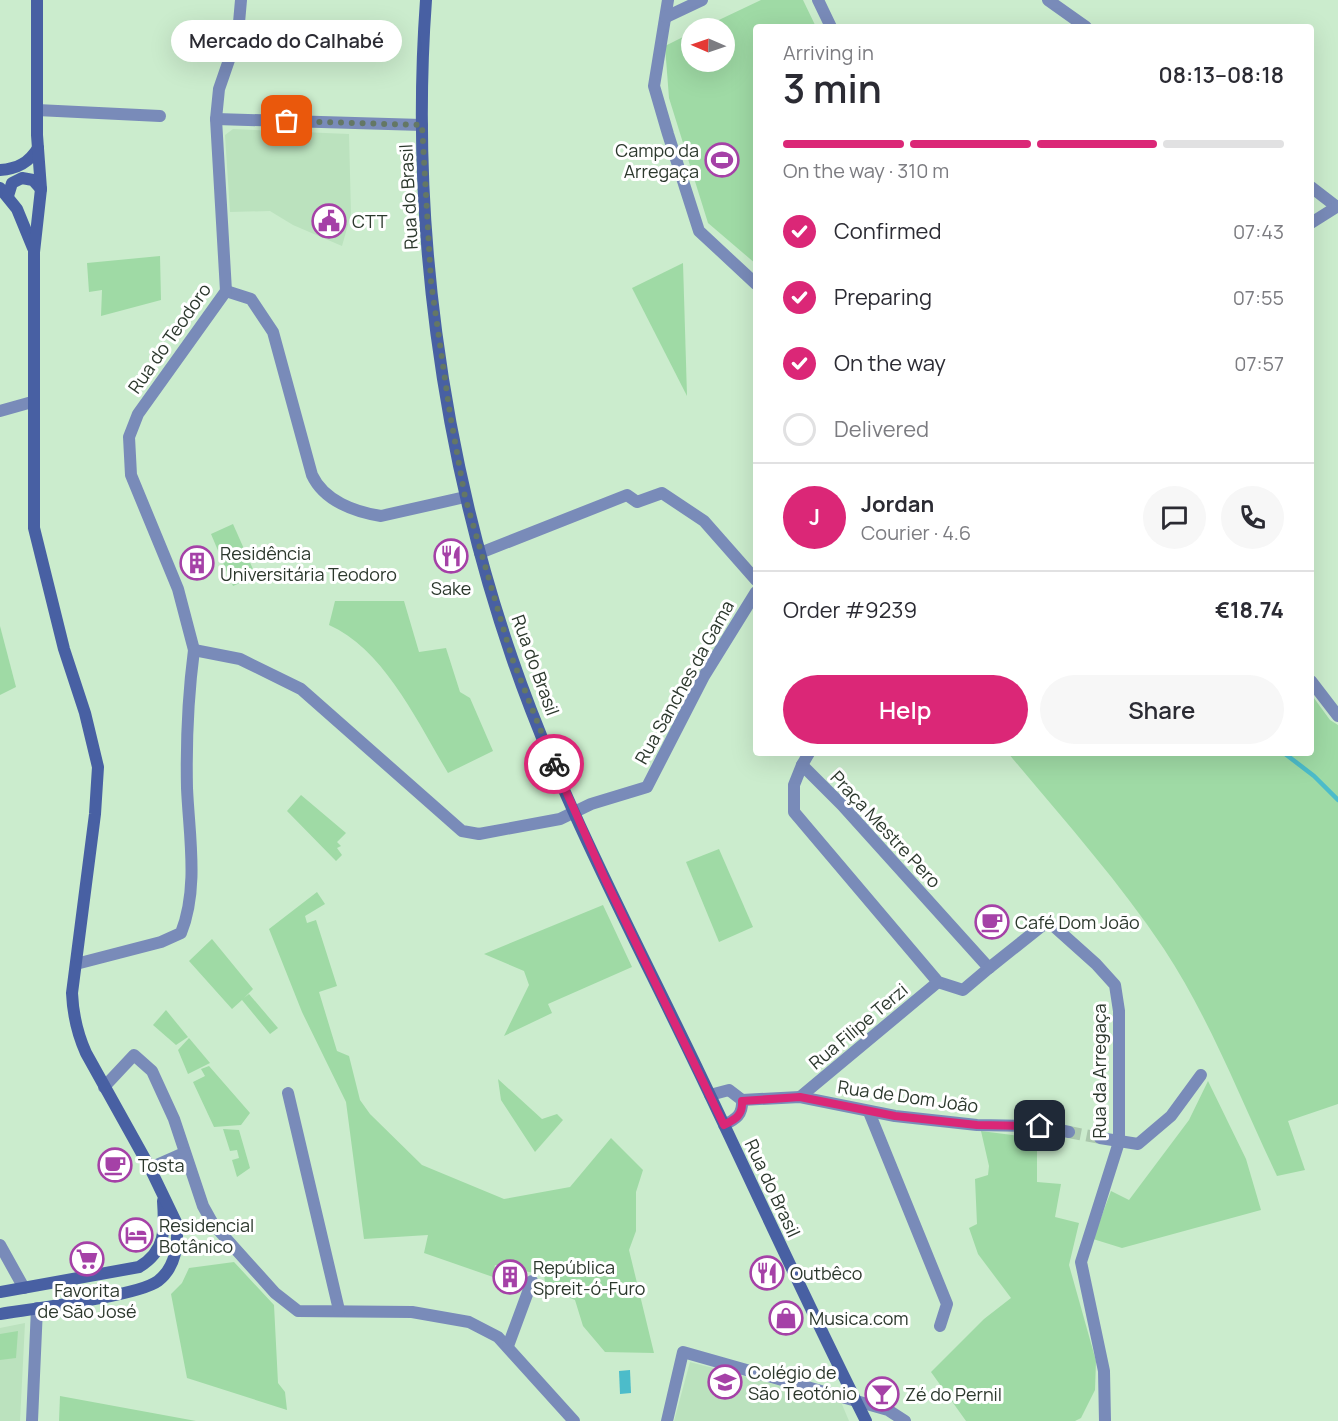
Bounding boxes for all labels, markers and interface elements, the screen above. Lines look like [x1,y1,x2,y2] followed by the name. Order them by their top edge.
[681,18,735,72] north arrow
[681,18,735,72] map controls
[172,19,403,61] callout: Mercado do Calhabé
[189,27,384,54] text: Mercado do Calhabé
[783,39,874,66] text: Arriving in
[1159,60,1284,90] text: 08:13–08:18
[783,61,882,115] text: 3 min
[261,95,312,146] pin
[270,104,303,137] icon: bag
[615,138,699,183] place label: Campo da Arregaça
[704,142,740,178] sports icon: Campo da Arregaça
[393,144,423,250] street label: Rua do Brasil
[783,157,949,184] text: On the way · 310 m
[311,203,347,239] public building icon: CTT
[352,209,388,233] place label: CTT
[783,215,816,248] icon: check
[834,216,942,246] text: Confirmed
[1233,218,1284,245] text: 07:43
[122,278,216,398] street label: Rua do Teodoro
[783,281,816,314] icon: check
[834,282,932,312] text: Preparing
[1233,284,1284,311] text: 07:55
[783,347,816,380] icon: check
[834,348,946,378] text: On the way
[1234,350,1284,377] text: 07:57
[834,414,929,444] text: Delivered
[1143,486,1206,549] button: chat
[1221,486,1284,549] button: phone
[861,489,934,519] text: Jordan
[809,502,820,532] text: J
[861,519,971,546] text: Courier · 4.6
[433,538,469,574] restaurant icon: Sake
[220,541,397,586] place label: Residência Universitária Teodoro
[179,545,215,581] building icon: Residência Universitária Teodoro
[431,576,471,600] place label: Sake
[783,595,917,625] text: Order #9239
[1215,595,1284,625] text: €18.74
[629,596,739,768] street label: Rua Sanches da Gama
[507,611,565,719] street label: Rua do Brasil
[783,675,1028,744] button: Help
[1040,675,1284,744] button: Share
[524,734,584,794] courier
[538,748,571,781] icon: bike
[826,765,946,893] street label: Praça Mestre Pero
[974,904,1010,940] cafe icon: Café Dom João
[1015,910,1140,934] place label: Café Dom João
[804,978,912,1074] street label: Rua Filipe Terzi
[1087,1003,1111,1139] street label: Rua da Arregaça
[836,1074,980,1118] street label: Rua de Dom João
[1014,1100,1065,1151] pin
[1023,1109,1056,1142] icon: home
[740,1135,806,1241] street label: Rua do Brasil
[97,1147,133,1183] cafe icon: Tosta
[138,1153,185,1177] place label: Tosta
[159,1213,254,1258] place label: Residencial Botânico
[118,1217,154,1253] hotel icon: Residencial Botânico
[69,1241,105,1277] supermarket icon: Favorita de São José
[533,1255,645,1300] place label: República Spreit-ó-Furo
[749,1255,785,1291] restaurant icon: Outbêco
[492,1259,528,1295] building icon: República Spreit-ó-Furo
[790,1261,862,1285] place label: Outbêco
[37,1278,137,1323] place label: Favorita de São José
[768,1300,804,1336] shop icon: Musica.com
[809,1306,909,1330] place label: Musica.com
[748,1360,857,1405] place label: Colégio de São Teotónio
[707,1364,743,1400] school or university icon: Colégio de São Teotónio
[864,1376,900,1412] bar icon: Zé do Pernil
[905,1382,1002,1406] place label: Zé do Pernil

